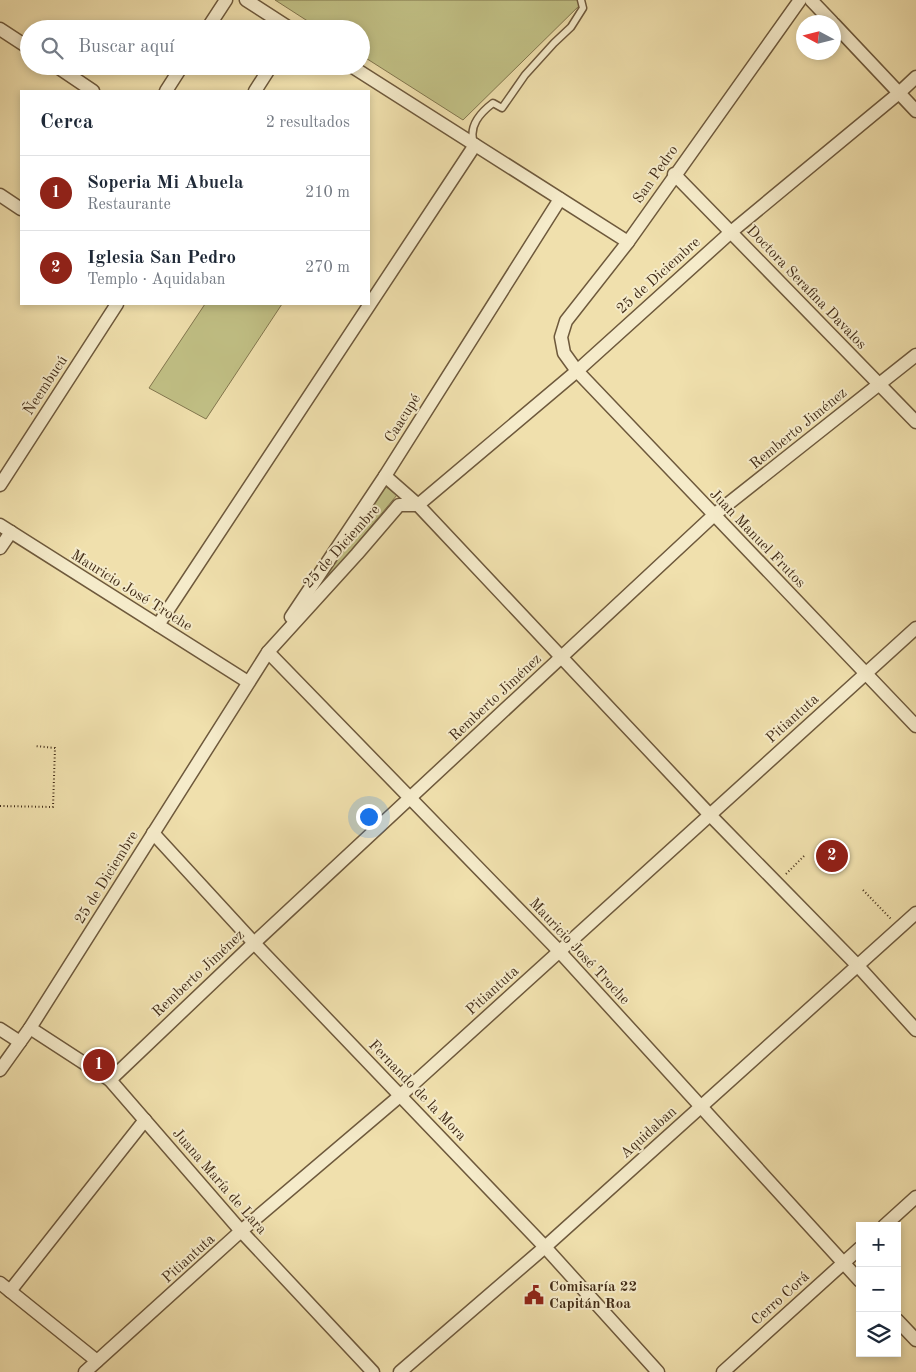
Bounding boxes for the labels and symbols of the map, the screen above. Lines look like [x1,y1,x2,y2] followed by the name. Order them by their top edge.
[796,15,841,60] north arrow
[631,143,682,207] street label: San Pedro
[743,223,869,353] street label: Doctora Serafina Davalos
[614,235,704,317] street label: 25 de Diciembre
[19,352,71,418] street label: Ñeembucú
[748,386,850,473] street label: Remberto Jiménez
[383,392,424,446] street label: Caacupé
[706,487,808,591] street label: Juan Manuel Frutos
[301,502,383,592] street label: 25 de Diciembre
[68,548,194,635] street label: Mauricio José Troche
[447,652,545,744] street label: Remberto Jiménez
[764,691,823,746] street label: Pitiantuta
[356,804,382,830] your location
[73,829,142,927] street label: 25 de Diciembre
[816,837,848,875] pin: 2
[526,896,632,1008] street label: Mauricio José Troche
[150,928,248,1020] street label: Remberto Jiménez
[464,963,523,1018] street label: Pitiantuta
[365,1038,469,1145] street label: Fernando de la Mora
[83,1046,115,1084] pin: 1
[618,1104,680,1162] street label: Aquidaban
[169,1126,269,1238] street label: Juana María de Lara
[160,1231,219,1286] street label: Pitiantuta
[749,1269,813,1329] street label: Cerro Corá
[549,1280,637,1312] place label: Comisaría 22 Capitán Roa
[523,1284,545,1306] public building icon: Comisaría 22 Capitán Roa

